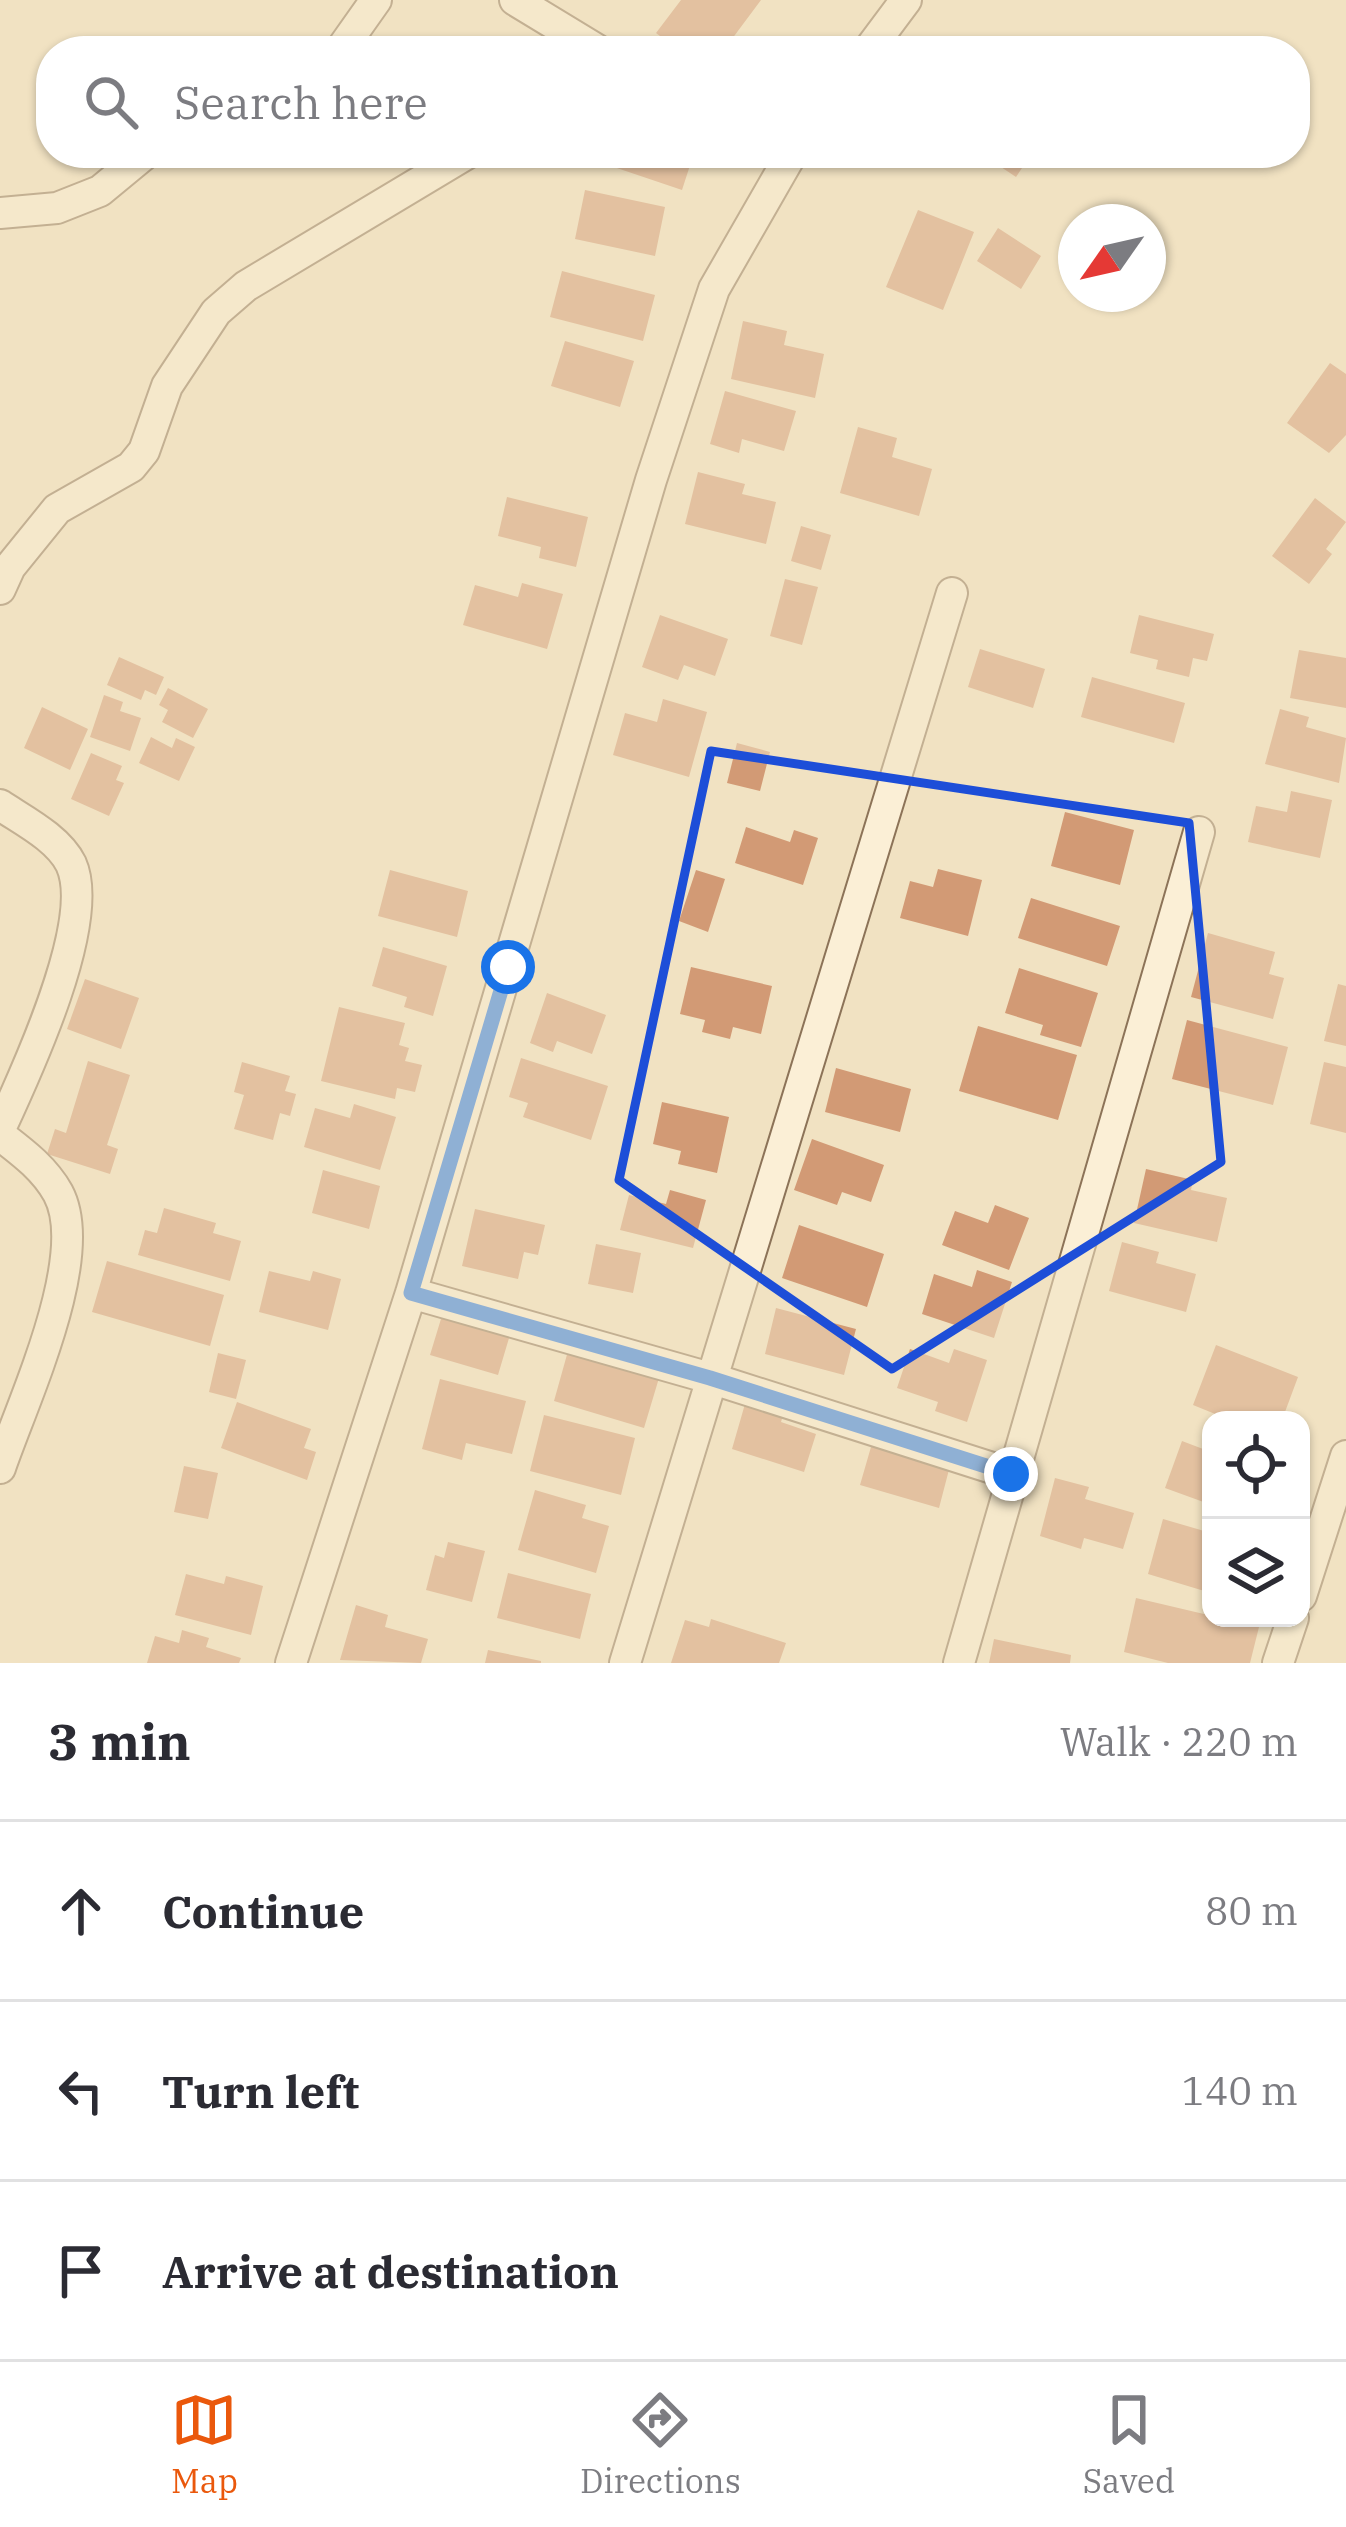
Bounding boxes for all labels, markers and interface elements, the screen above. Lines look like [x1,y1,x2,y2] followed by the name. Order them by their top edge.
[36,36,1310,168] search box
[78,69,144,135] icon: search
[174,73,428,131] text: Search here
[1058,204,1166,312] north arrow
[481,940,535,994] route start
[1202,1411,1310,1627] map controls
[1202,1411,1310,1519] button: locate
[984,1447,1038,1501] route end
[1202,1519,1310,1627] button: layers
[48,1708,191,1774] text: 3 min
[1060,1716,1298,1767] text: Walk · 220 m
[48,1878,114,1944] icon: ahead
[162,1882,364,1940] text: Continue
[1205,1885,1298,1936] text: 80 m
[48,2058,114,2124] icon: left
[162,2062,359,2120] text: Turn left
[1182,2065,1298,2116] text: 140 m
[48,2238,114,2304] icon: arrive
[162,2242,619,2300] text: Arrive at destination
[171,2387,238,2502] tab: Map
[580,2387,741,2502] tab: Directions
[1083,2387,1175,2502] tab: Saved

